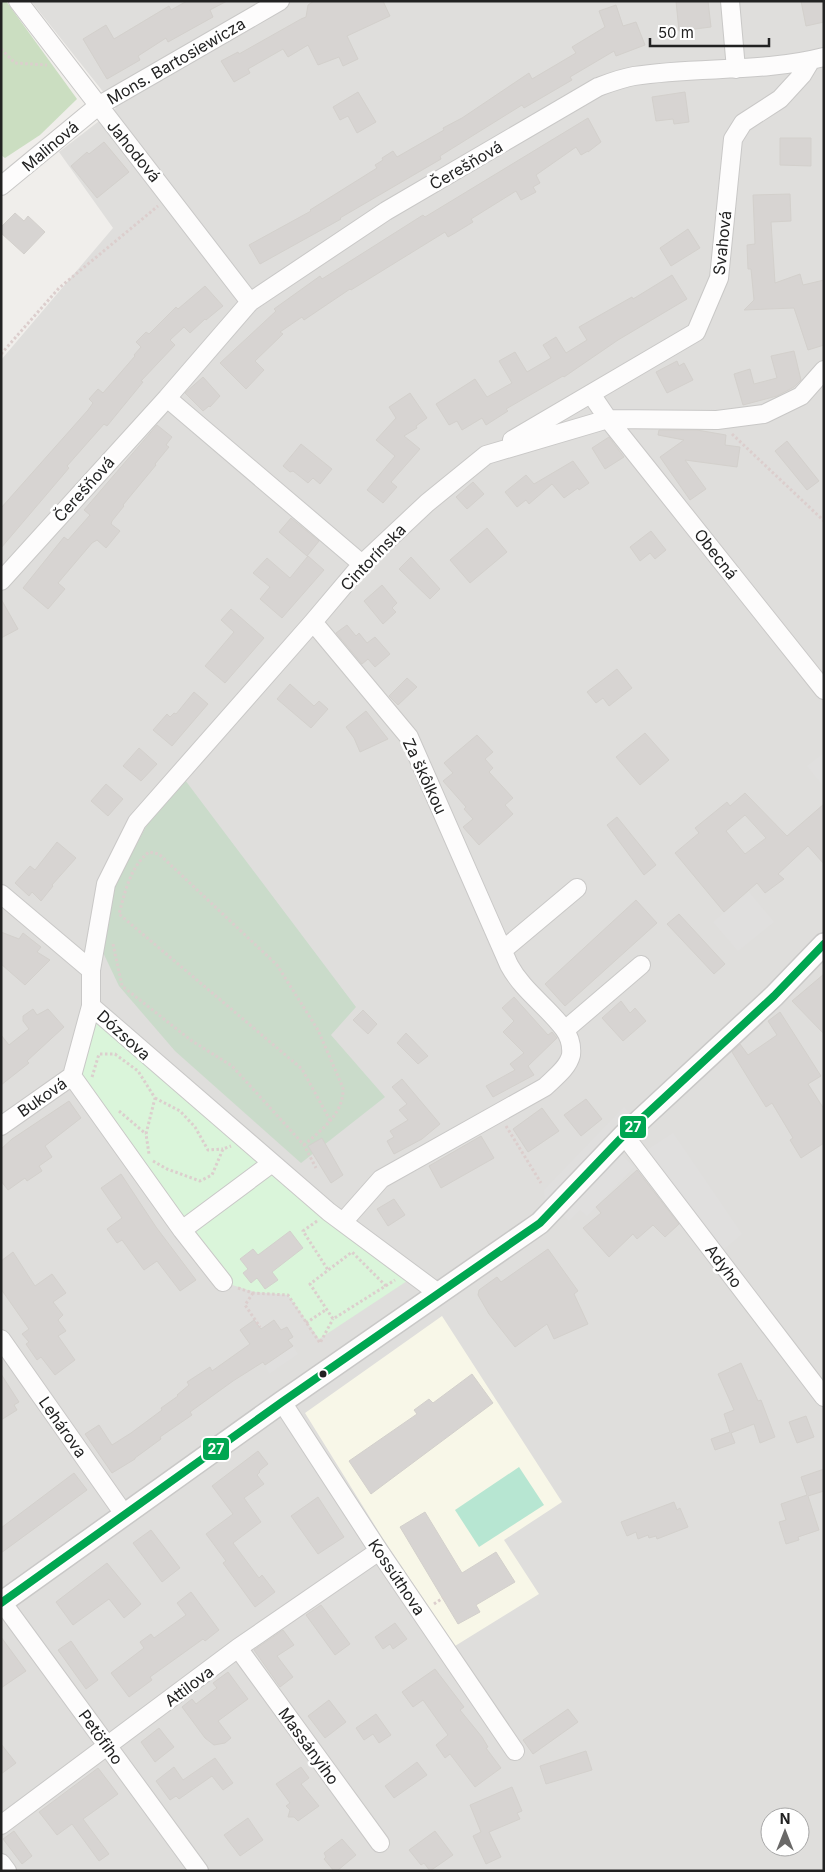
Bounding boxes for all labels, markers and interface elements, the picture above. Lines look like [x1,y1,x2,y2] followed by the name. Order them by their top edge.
[103,13,249,109] street label: Mons. Bartosiewicza
[650,15,769,47] scale bar
[658,23,694,42] text: 50 m
[103,116,165,186] street label: Jahodová
[18,117,82,175] street label: Malinová
[426,136,506,194] street label: Čerešňová
[709,210,735,276] street label: Svahová
[49,452,119,526] street label: Čerešňová
[336,519,410,595] street label: Cintorínska
[690,525,742,583] street label: Obecná
[399,735,451,817] street label: Za škôlkou
[93,1006,155,1064] street label: Dózsova
[14,1073,70,1121] street label: Buková
[619,1115,647,1139] line badge: 27
[625,1118,641,1135] text: 27
[701,1240,747,1292] street label: Adyho
[318,1369,328,1379] unlabelled marker
[35,1393,91,1461] street label: Lehárova
[202,1437,230,1461] line badge: 27
[208,1440,224,1457] text: 27
[364,1535,430,1619] street label: Kossúthova
[161,1661,217,1711] street label: Attilova
[274,1704,344,1788] street label: Massányiho
[74,1706,128,1768] street label: Petöfiho
[760,1807,810,1857] north arrow
[780,1810,790,1827] text: N

